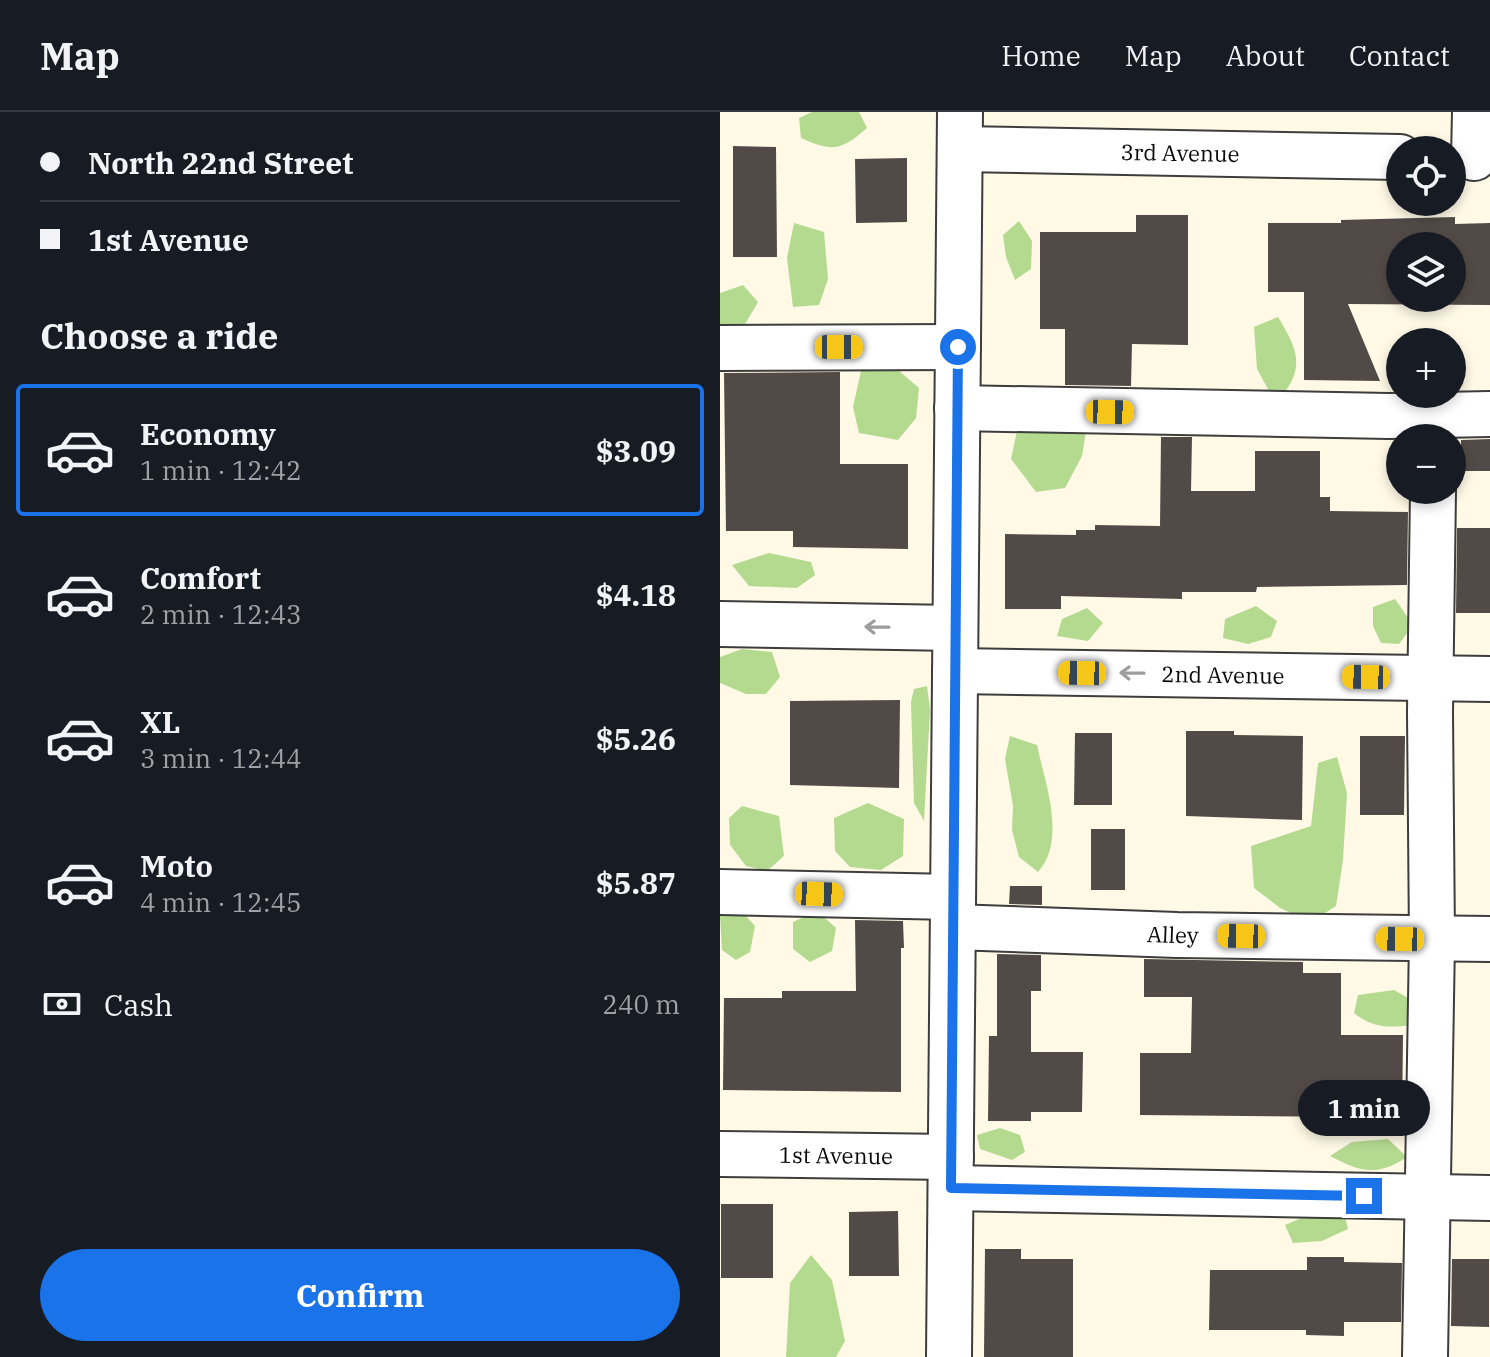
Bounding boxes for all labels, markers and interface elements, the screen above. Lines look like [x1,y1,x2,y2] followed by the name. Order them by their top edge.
[40,31,120,80] text: Map
[1001,37,1081,74] text: Home
[1125,37,1182,74] text: Map
[1226,37,1305,74] text: About
[1349,37,1450,74] text: Contact
[1386,136,1466,504] map controls
[1386,136,1466,216] button: locate
[1120,137,1240,168] street label: 3rd Avenue
[88,143,353,182] text: North 22nd Street
[88,220,249,259] text: 1st Avenue
[1386,232,1466,312] button: layers
[40,312,279,359] text: Choose a ride
[1386,328,1466,408] button: +
[940,329,976,365] route start
[815,335,863,359] car
[1086,400,1134,424] car
[44,414,116,486] icon: car
[140,414,276,453] text: Economy
[1386,424,1466,504] button: −
[596,431,676,470] text: $3.09
[140,453,302,487] text: 1 min · 12:42
[44,558,116,630] icon: car
[140,558,261,597] text: Comfort
[596,575,676,614] text: $4.18
[140,597,302,631] text: 2 min · 12:43
[864,619,891,634] one-way arrow
[1161,659,1285,690] street label: 2nd Avenue
[1058,661,1106,685] car
[1342,665,1390,689] car
[1119,666,1146,681] one-way arrow
[44,702,116,774] icon: car
[140,702,180,741] text: XL
[596,719,676,758] text: $5.26
[140,741,302,775] text: 3 min · 12:44
[44,846,116,918] icon: car
[140,846,213,885] text: Moto
[596,863,676,902] text: $5.87
[795,881,843,907] car
[140,885,302,919] text: 4 min · 12:45
[1147,919,1199,949] street label: Alley
[1217,924,1265,948] car
[1376,927,1424,951] car
[40,982,84,1026] icon: cash
[104,985,173,1024] text: Cash
[602,987,680,1021] text: 240 m
[1298,1080,1430,1136] callout: 1 min
[1328,1091,1400,1125] text: 1 min
[779,1140,893,1170] street label: 1st Avenue
[1346,1178,1382,1214] route end
[40,1249,680,1341] button: Confirm

